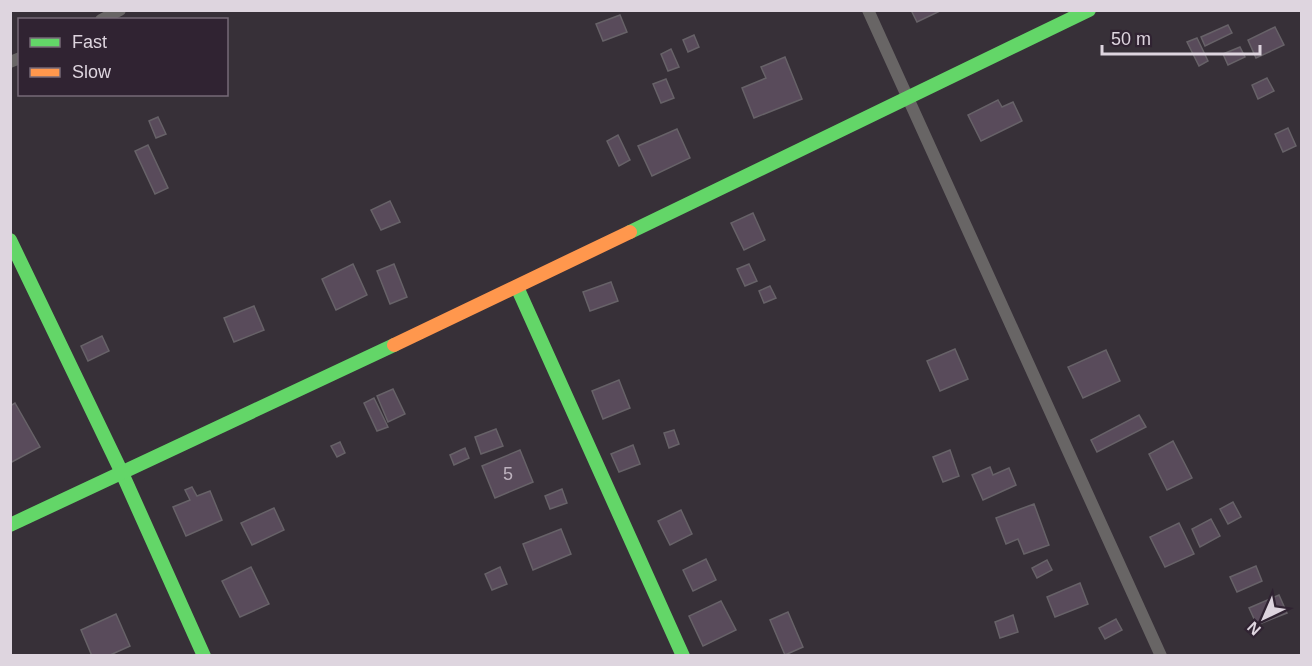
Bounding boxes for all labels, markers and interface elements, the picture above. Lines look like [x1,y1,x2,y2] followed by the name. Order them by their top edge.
[18,18,228,96] legend
[1102,18,1260,56] scale bar
[1111,29,1151,49] text: 50 m
[72,32,107,52] text: Fast
[72,62,112,82] text: Slow
[503,464,513,484] house number: 5
[1234,588,1294,648] north arrow
[1244,618,1264,639] text: N

